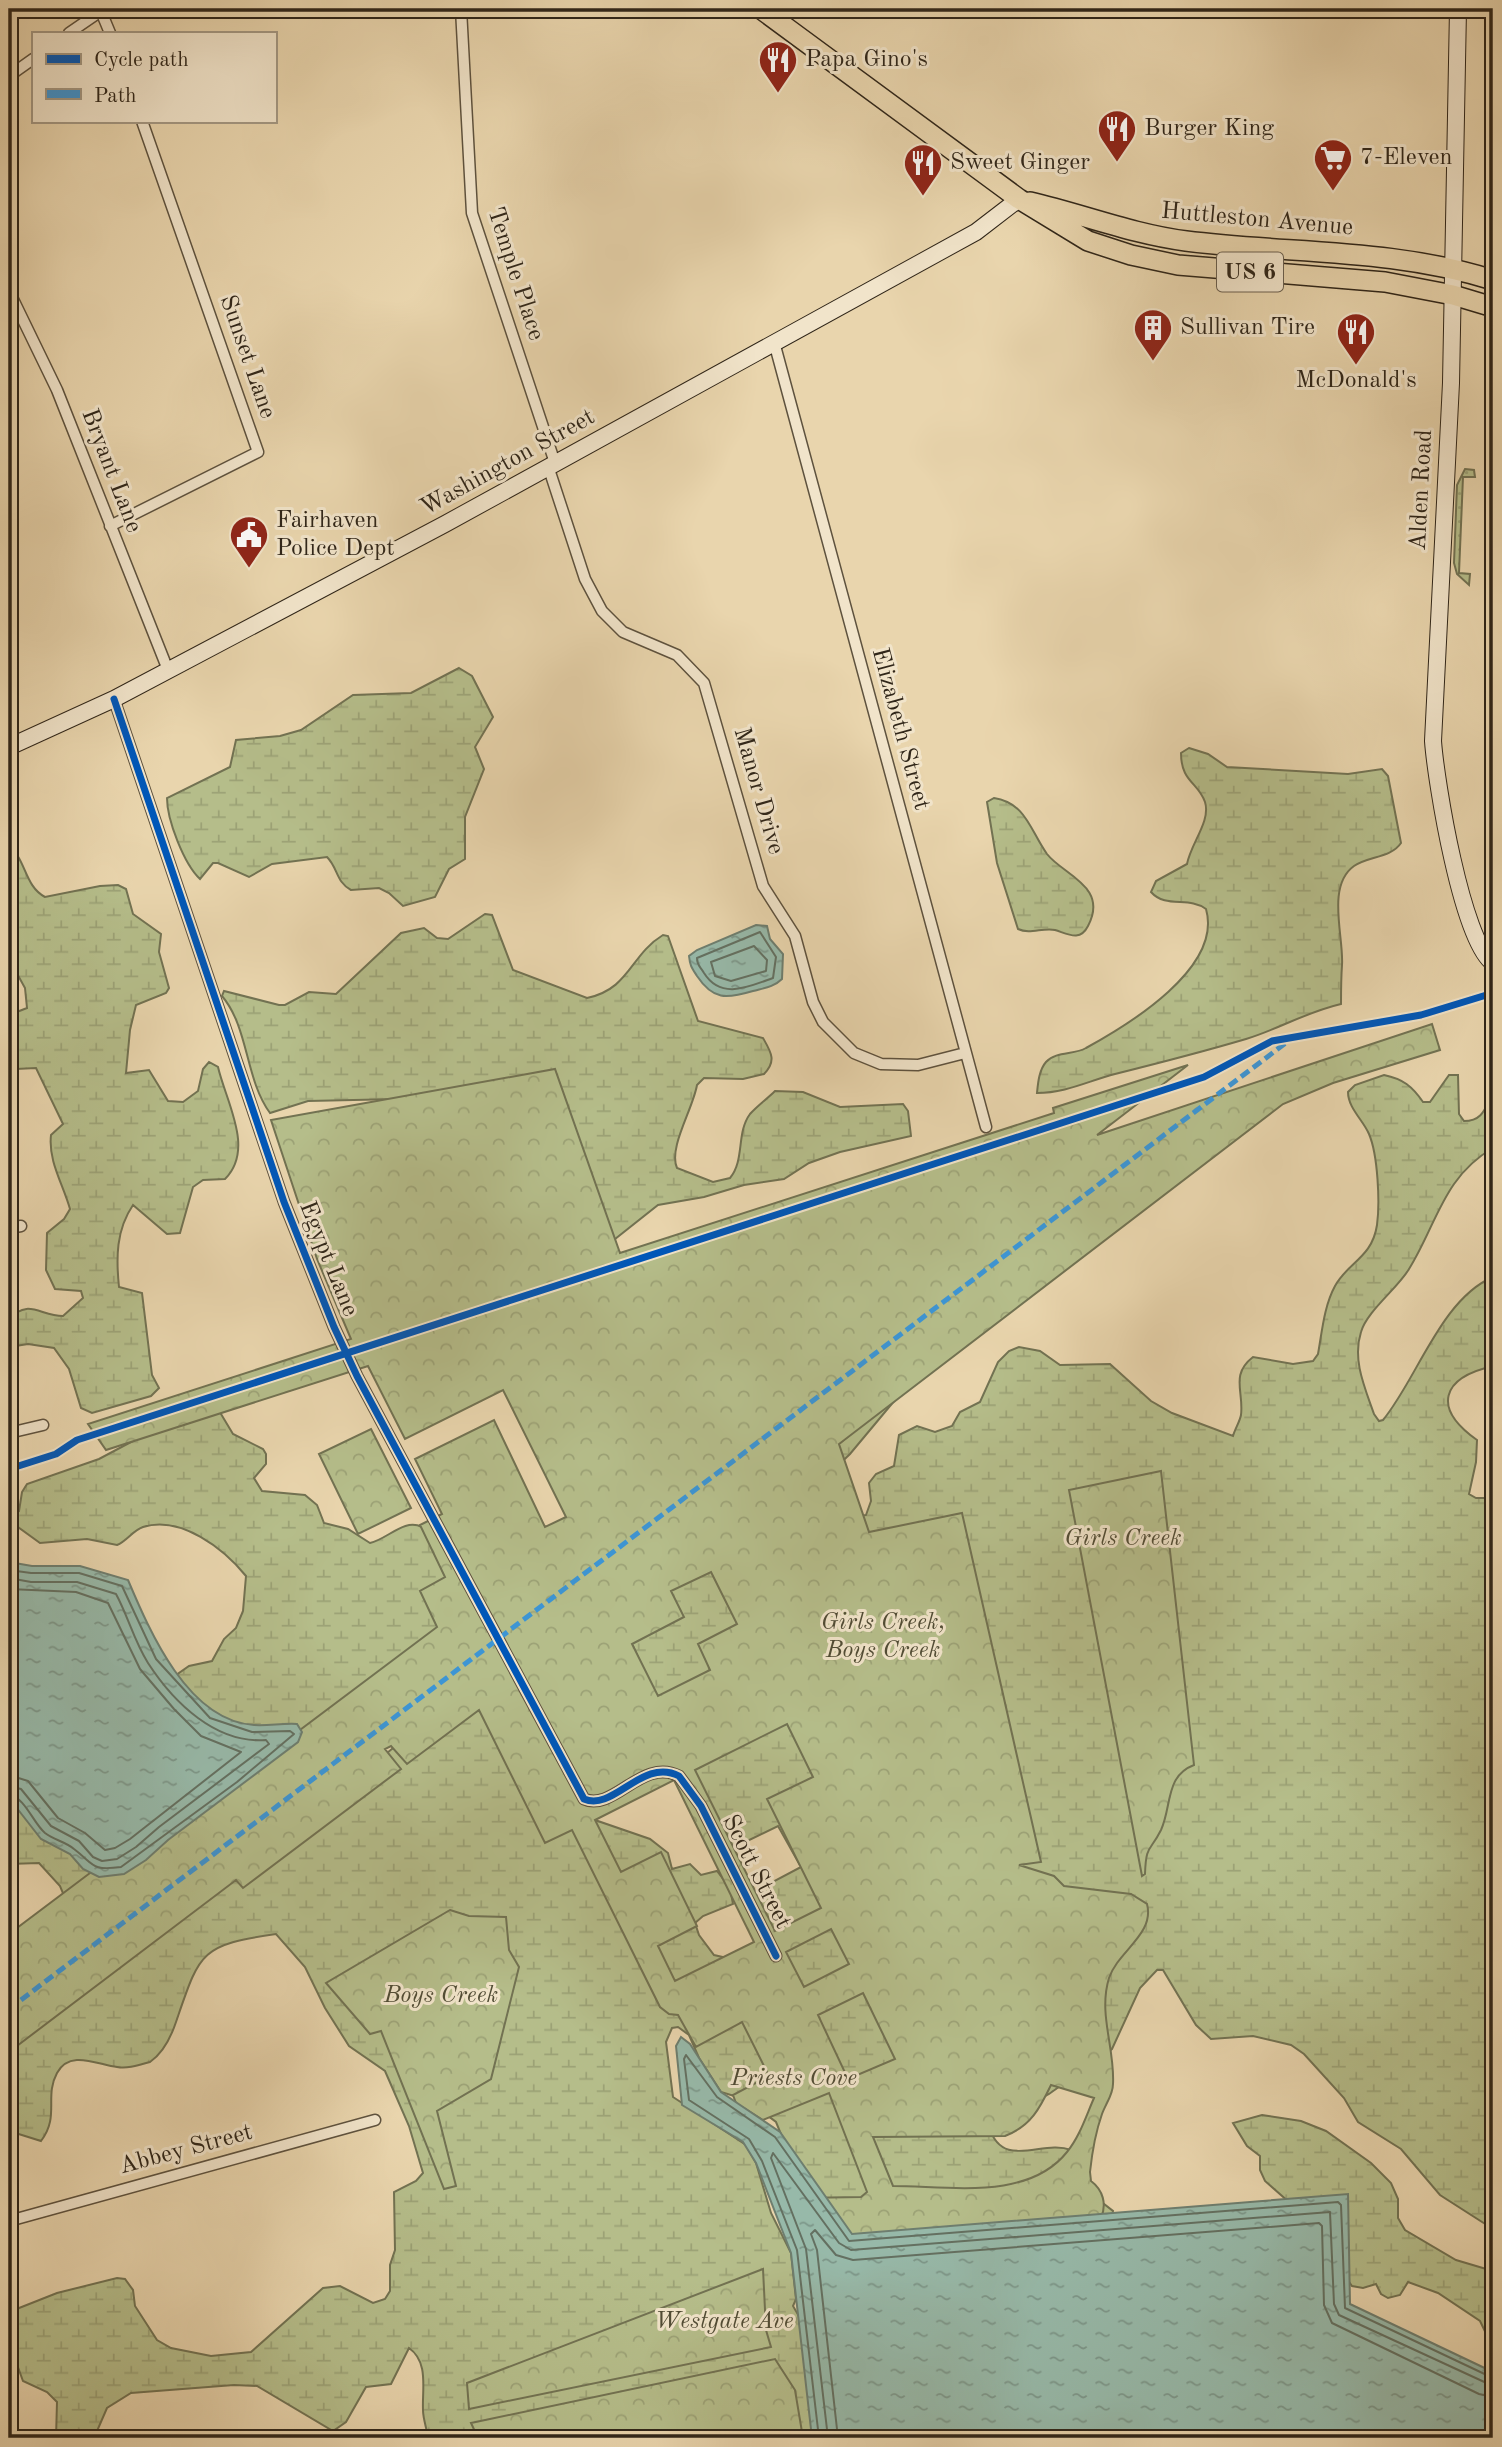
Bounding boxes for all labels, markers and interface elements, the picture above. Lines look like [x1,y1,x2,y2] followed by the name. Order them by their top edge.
[32,32,276,122] legend
[757,39,799,94] restaurant icon: Papa Gino's
[805,48,928,72] place label: Papa Gino's
[94,50,189,71] text: Cycle path
[94,86,137,107] text: Path
[1096,108,1138,163] restaurant icon: Burger King
[1144,117,1274,141] place label: Burger King
[1312,137,1354,192] supermarket icon: 7-Eleven
[902,142,944,197] restaurant icon: Sweet Ginger
[1360,146,1452,170] place label: 7-Eleven
[950,151,1090,175] place label: Sweet Ginger
[1160,200,1354,240] street label: Huttleston Avenue
[482,204,548,344] street label: Temple Place
[1217,252,1283,292] road number: US 6
[215,292,279,422] street label: Sunset Lane
[1132,307,1174,362] building icon: Sullivan Tire
[1335,311,1377,366] restaurant icon: McDonald's
[1180,316,1315,340] place label: Sullivan Tire
[1295,369,1417,393] place label: McDonald's
[417,405,599,521] street label: Washington Street
[76,406,146,536] street label: Bryant Lane
[1407,429,1437,551] street label: Alden Road
[276,509,395,561] place label: Fairhaven Police Dept
[228,514,270,569] public building icon: Fairhaven Police Dept
[867,645,933,813] street label: Elizabeth Street
[728,725,788,857] street label: Manor Drive
[294,1198,362,1320] street label: Egypt Lane
[1064,1527,1182,1551] park label: Girls Creek
[821,1611,945,1663] park label: Girls Creek, Boys Creek
[717,1811,795,1933] street label: Scott Street
[383,1984,498,2008] park label: Boys Creek
[730,2067,857,2091] park label: Priests Cove
[117,2121,255,2179] street label: Abbey Street
[654,2310,794,2334] park label: Westgate Ave

